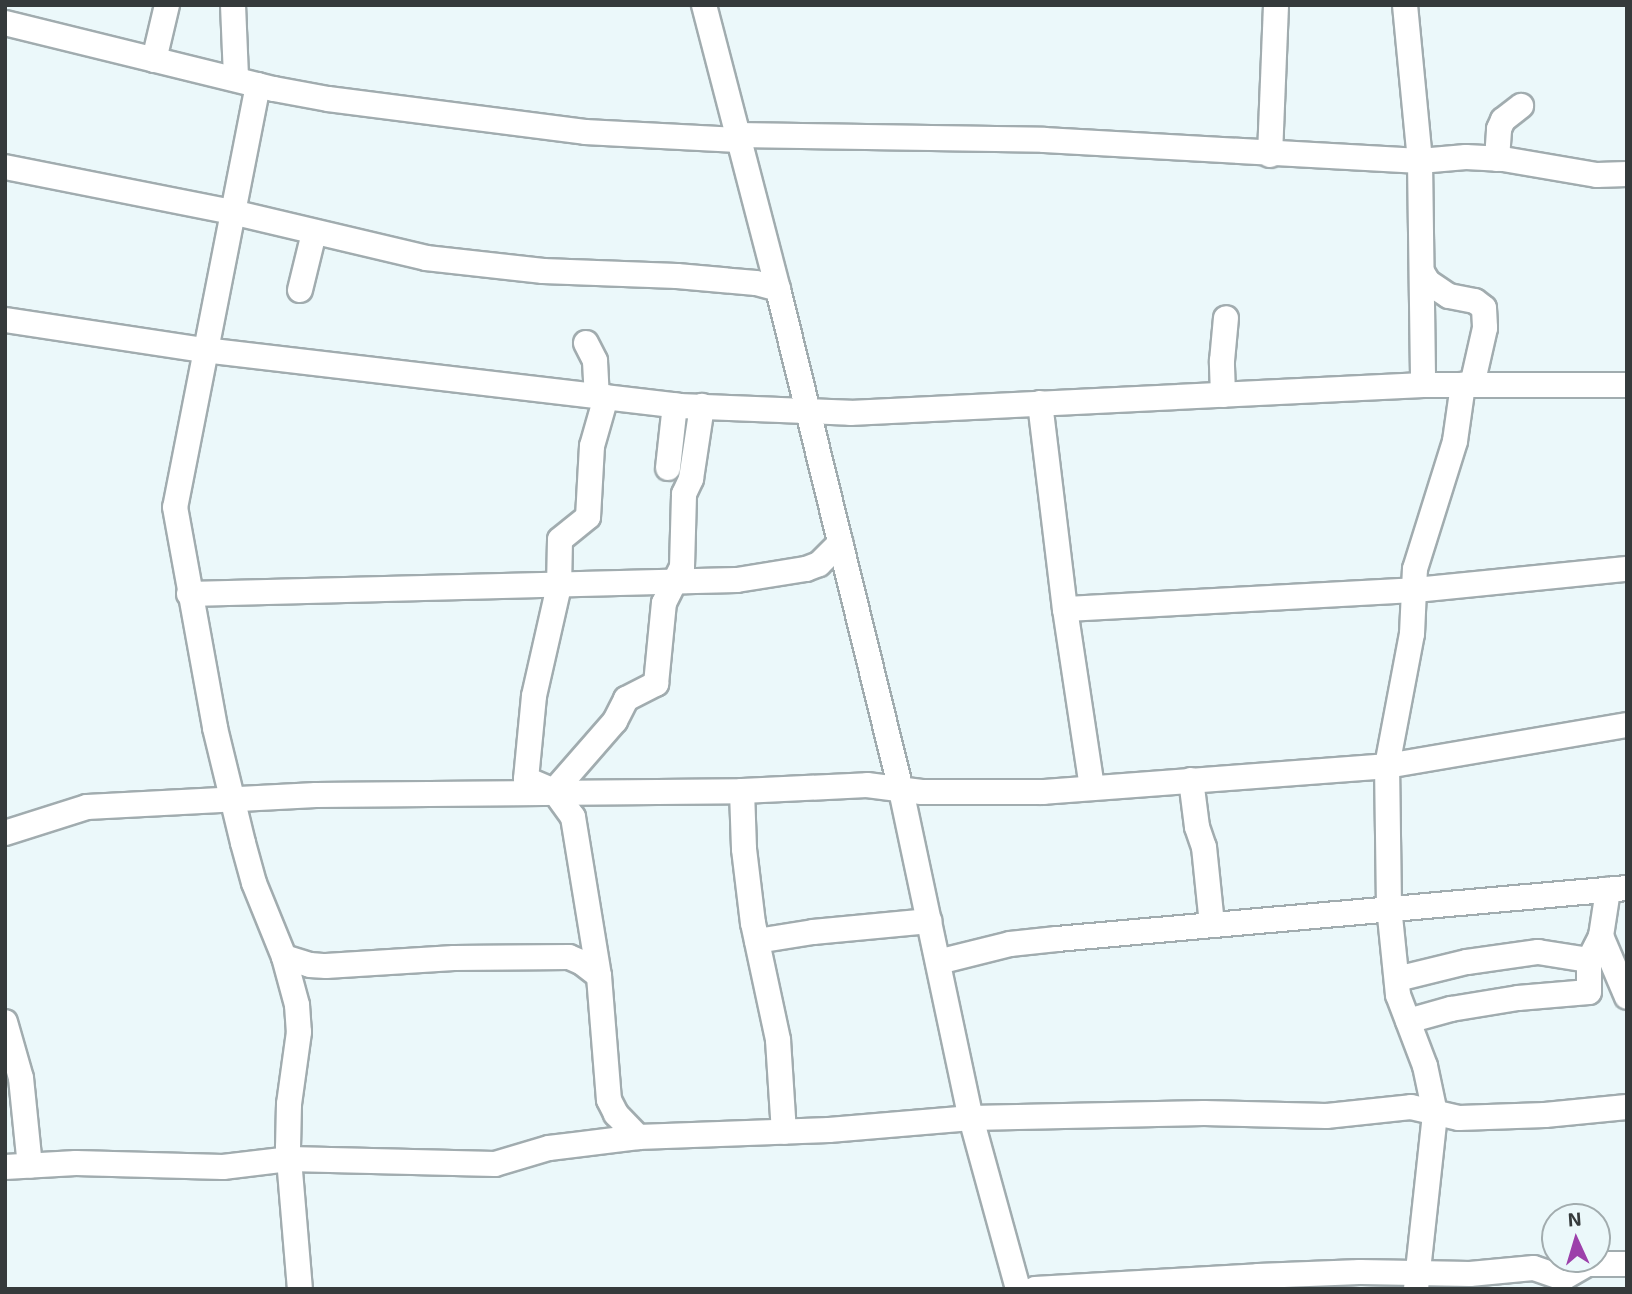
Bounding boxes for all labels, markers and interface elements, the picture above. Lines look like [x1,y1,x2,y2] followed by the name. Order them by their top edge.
[1541,1203,1611,1273] north arrow
[1567,1207,1582,1230] text: N

